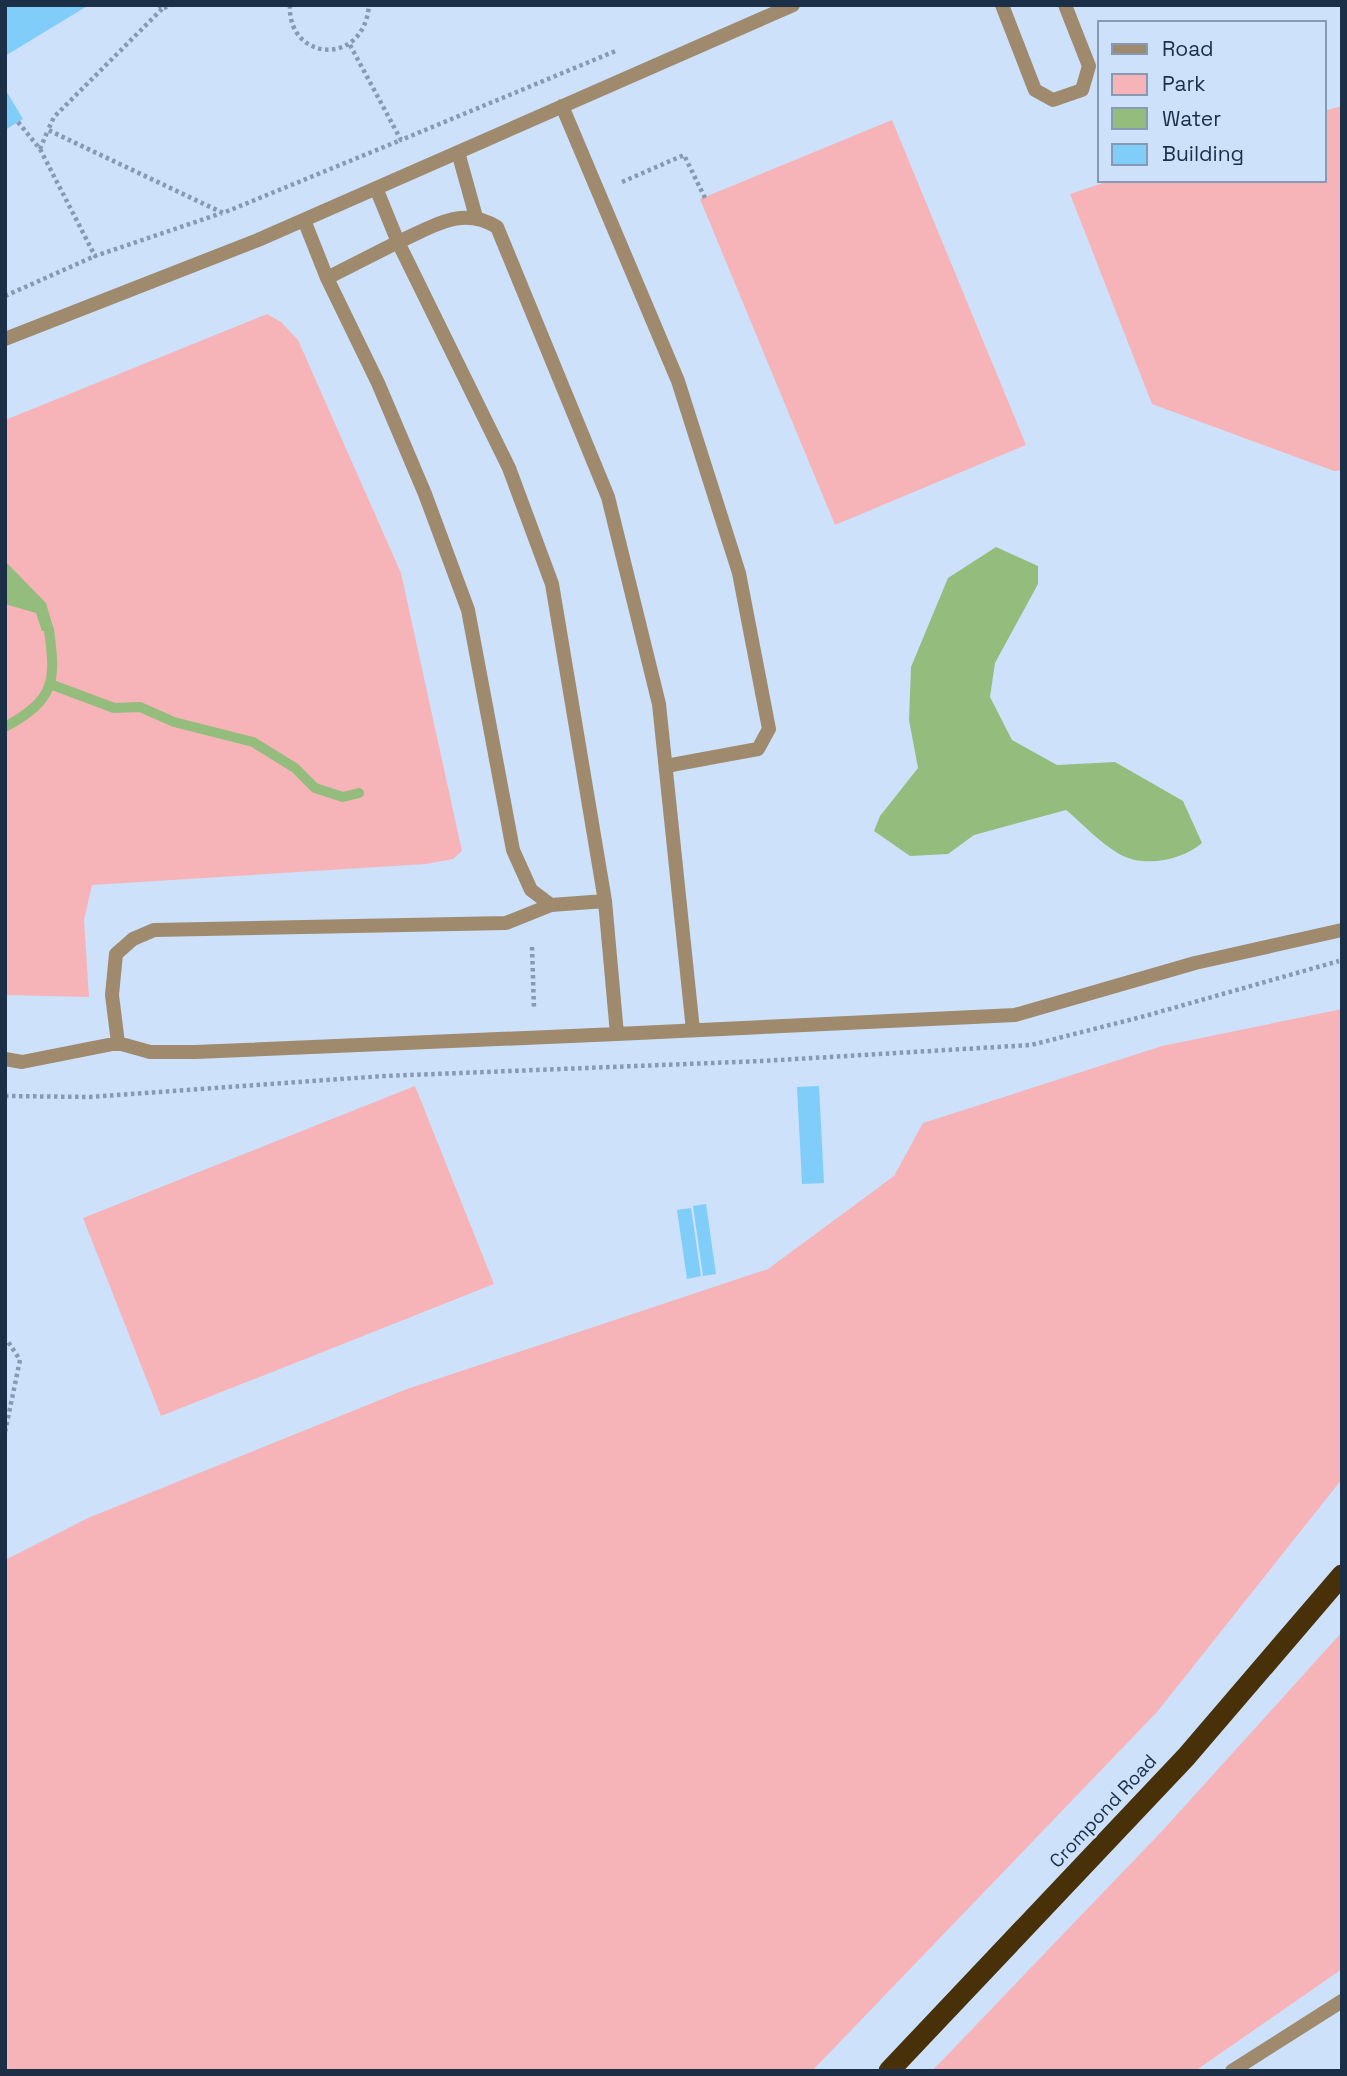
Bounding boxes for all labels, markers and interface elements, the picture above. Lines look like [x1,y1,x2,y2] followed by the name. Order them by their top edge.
[1098,21,1326,182] legend
[1162,35,1214,62] text: Road
[1162,70,1206,97] text: Park
[1162,105,1221,132] text: Water
[1162,140,1244,167] text: Building
[1044,1749,1162,1873] street label: Crompond Road

